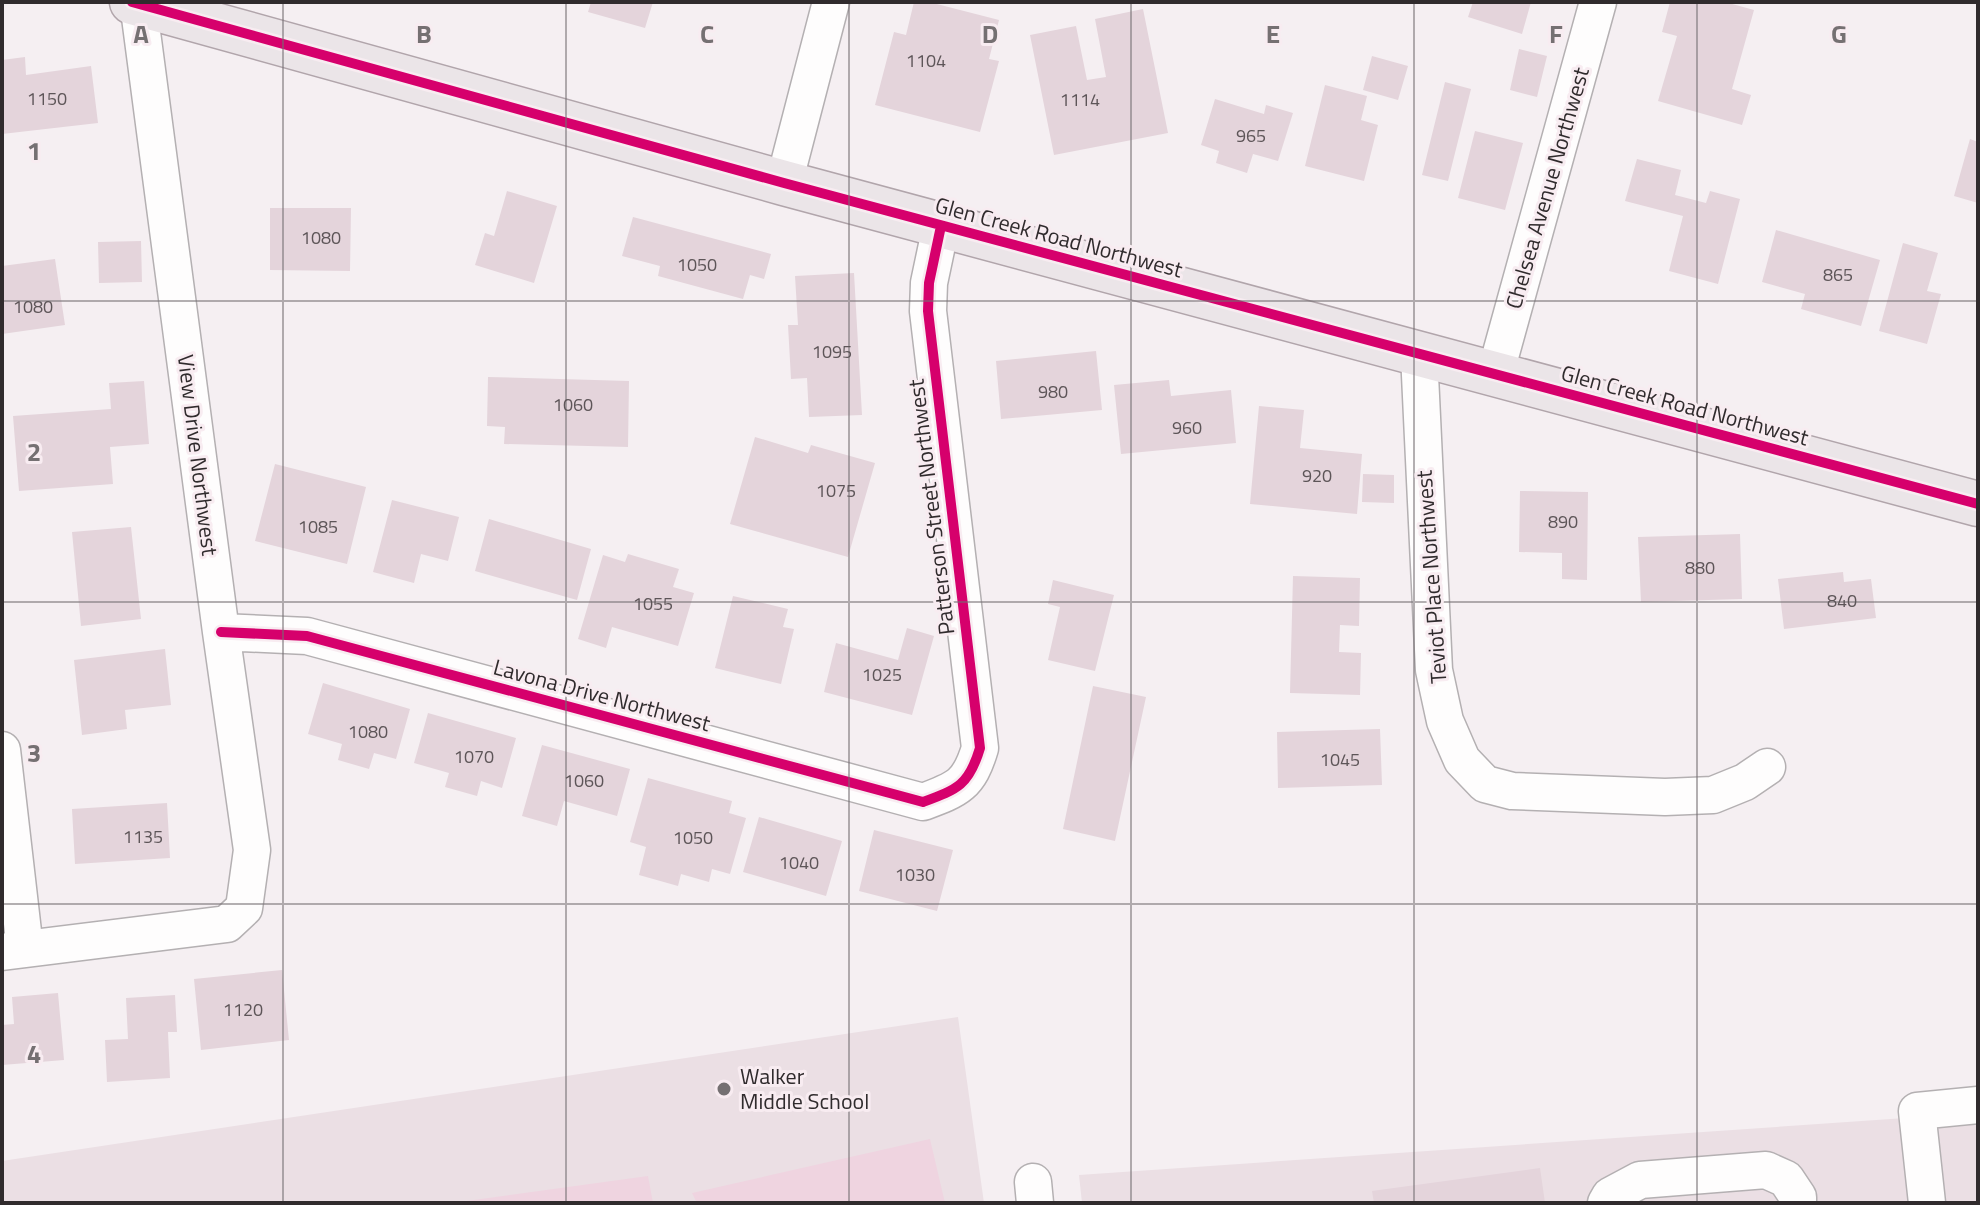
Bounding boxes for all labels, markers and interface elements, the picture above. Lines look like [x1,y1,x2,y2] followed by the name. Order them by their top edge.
[133,14,149,53] text: A
[416,14,432,53] text: B
[700,14,714,53] text: C
[982,14,998,53] text: D
[1266,14,1280,53] text: E
[1549,14,1563,53] text: F
[1831,14,1847,53] text: G
[906,47,946,74] house number: 1104
[1496,63,1598,313] street label: Chelsea Avenue Northwest
[27,85,67,112] house number: 1150
[1060,86,1100,113] house number: 1114
[1236,122,1266,149] house number: 965
[27,131,41,170] text: 1
[932,188,1187,286] street label: Glen Creek Road Northwest
[301,224,341,251] house number: 1080
[677,251,717,278] house number: 1050
[1823,261,1853,288] house number: 865
[13,293,53,320] house number: 1080
[812,338,852,365] house number: 1095
[169,353,227,558] street label: View Drive Northwest
[1558,356,1813,454] street label: Glen Creek Road Northwest
[898,377,964,637] street label: Patterson Street Northwest
[1038,378,1068,405] house number: 980
[553,391,593,418] house number: 1060
[1172,414,1202,441] house number: 960
[27,432,41,471] text: 2
[1302,462,1332,489] house number: 920
[1407,469,1455,685] street label: Teviot Place Northwest
[816,477,856,504] house number: 1075
[1548,508,1578,535] house number: 890
[298,513,338,540] house number: 1085
[1685,554,1715,581] house number: 880
[1827,587,1857,614] house number: 840
[633,590,673,617] house number: 1055
[490,650,714,740] street label: Lavona Drive Northwest
[862,661,902,688] house number: 1025
[348,718,388,745] house number: 1080
[27,733,41,772] text: 3
[454,743,494,770] house number: 1070
[1320,746,1360,773] house number: 1045
[564,767,604,794] house number: 1060
[123,823,163,850] house number: 1135
[673,824,713,851] house number: 1050
[779,849,819,876] house number: 1040
[895,861,935,888] house number: 1030
[223,996,263,1023] house number: 1120
[27,1034,41,1073] text: 4
[740,1059,869,1118] place label: Walker Middle School
[715,1080,733,1098] marker: Walker Middle School

